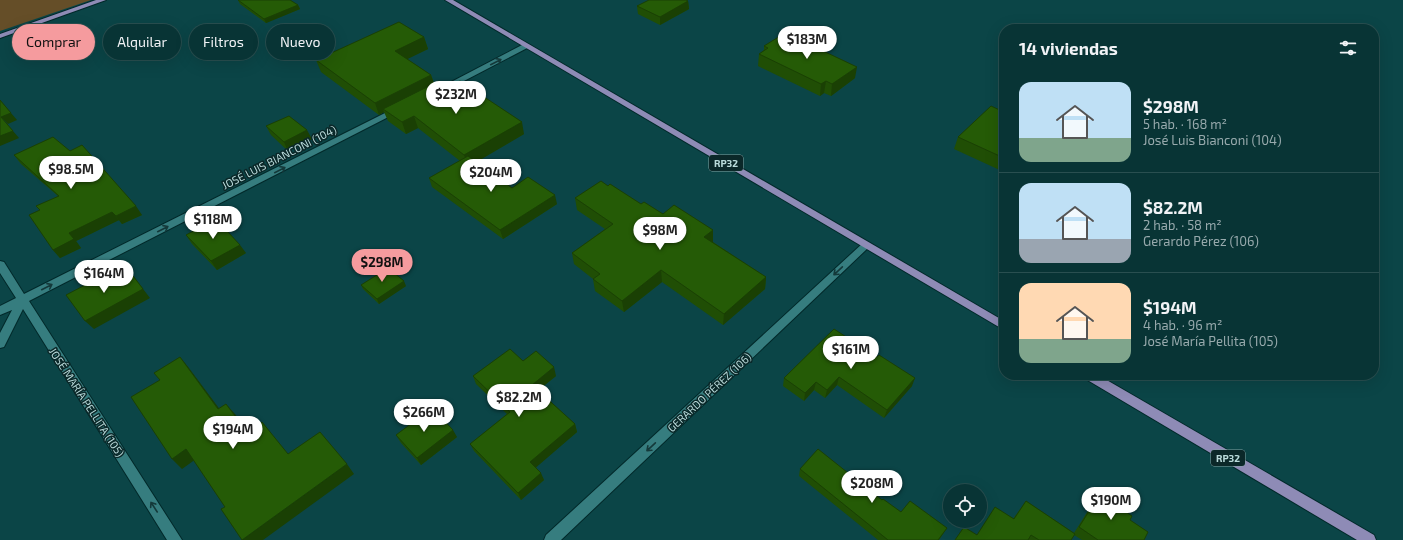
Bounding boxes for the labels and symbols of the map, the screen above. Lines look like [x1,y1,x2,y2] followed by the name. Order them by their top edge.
[779,26,835,60] pin: $183M
[490,57,502,65] one-way arrow
[428,81,484,115] pin: $232M
[220,122,338,192] street label: JOSÉ LUIS BIANCONI (104)
[709,155,743,171] road number: RP32
[38,156,104,190] pin: $98.5M
[463,159,519,193] pin: $204M
[273,166,285,173] one-way arrow
[185,206,241,240] pin: $118M
[636,217,684,251] pin: $98M
[157,224,169,232] one-way arrow
[354,249,410,283] pin: $298M
[76,260,132,294] pin: $164M
[832,267,843,276] one-way arrow
[41,283,53,290] one-way arrow
[823,336,879,370] pin: $161M
[47,345,127,459] street label: JOSÉ MARÍA PELLITA (105)
[664,350,754,434] street label: GERARDO PÉREZ (106)
[486,384,552,418] pin: $82.2M
[396,399,452,433] pin: $266M
[205,416,261,450] pin: $194M
[646,442,656,451] one-way arrow
[1211,450,1245,466] road number: RP32
[844,470,900,504] pin: $208M
[1083,487,1139,521] pin: $190M
[150,502,158,513] one-way arrow

